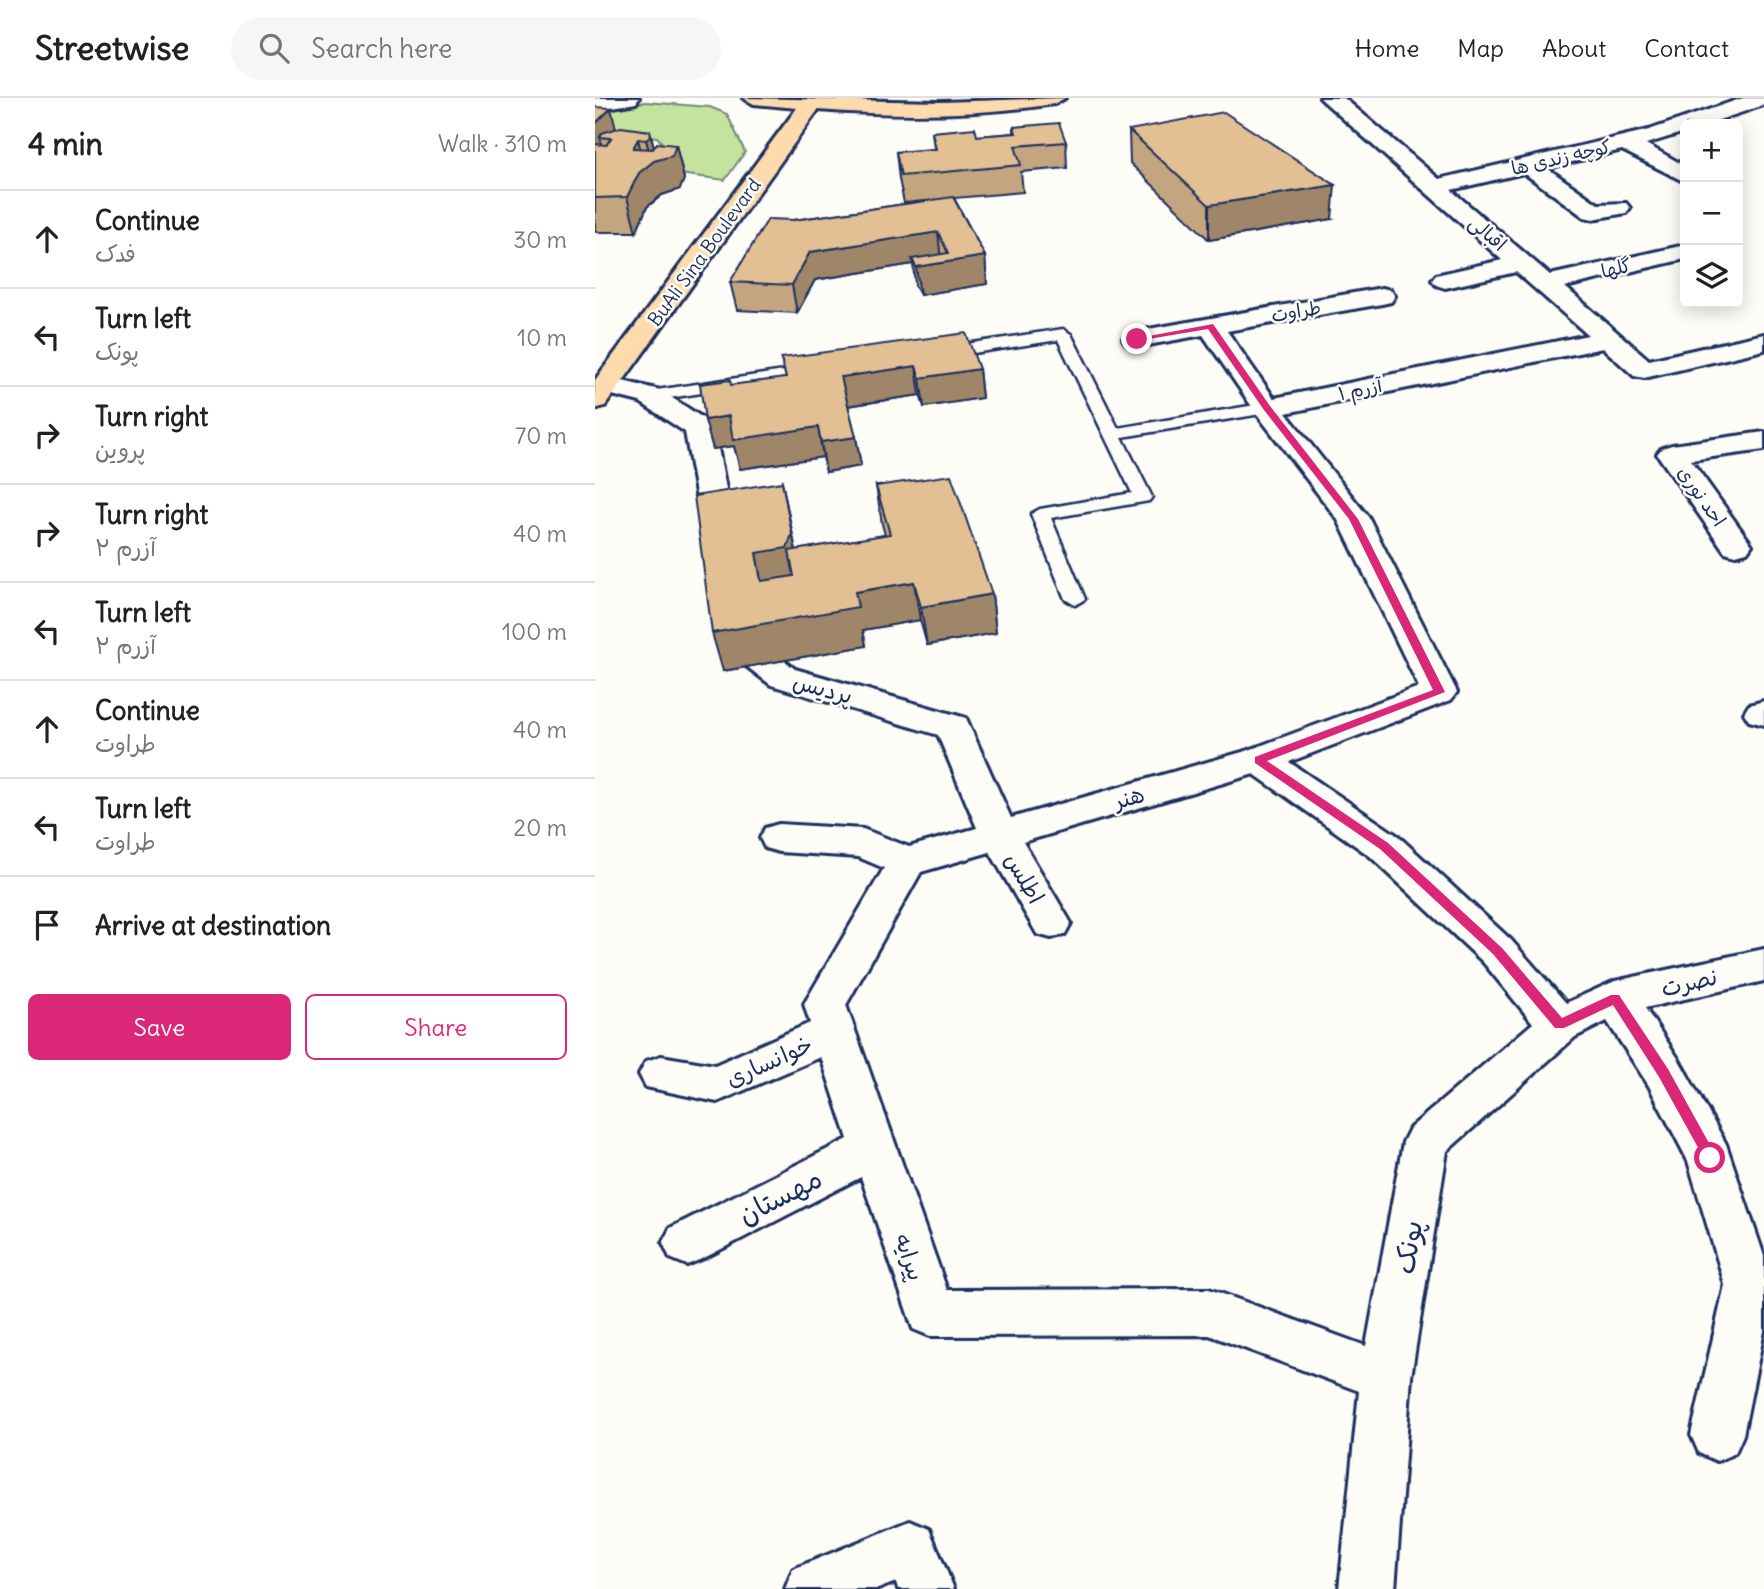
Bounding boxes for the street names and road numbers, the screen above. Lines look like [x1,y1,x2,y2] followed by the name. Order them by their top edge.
[1509,134,1614,181] street label: کوچه زندی ها
[642,173,766,331] street label: BuAli Sina Boulevard
[1464,210,1512,257] street label: اقبالی
[1599,253,1633,283] street label: گلها
[1269,295,1323,327] street label: طراوت
[1336,372,1386,408] street label: آزرم ۱
[1673,461,1731,531] street label: احد نوری
[790,666,856,711] street label: پردیس
[1109,779,1147,816] street label: هنر
[999,847,1051,909] street label: اطلس
[1658,961,1720,1003] street label: نصرت
[721,1029,817,1093] street label: خوانساری
[732,1160,828,1232] street label: مهستان
[1386,1217,1431,1277] street label: پونک
[888,1230,931,1285] street label: پیرایه

